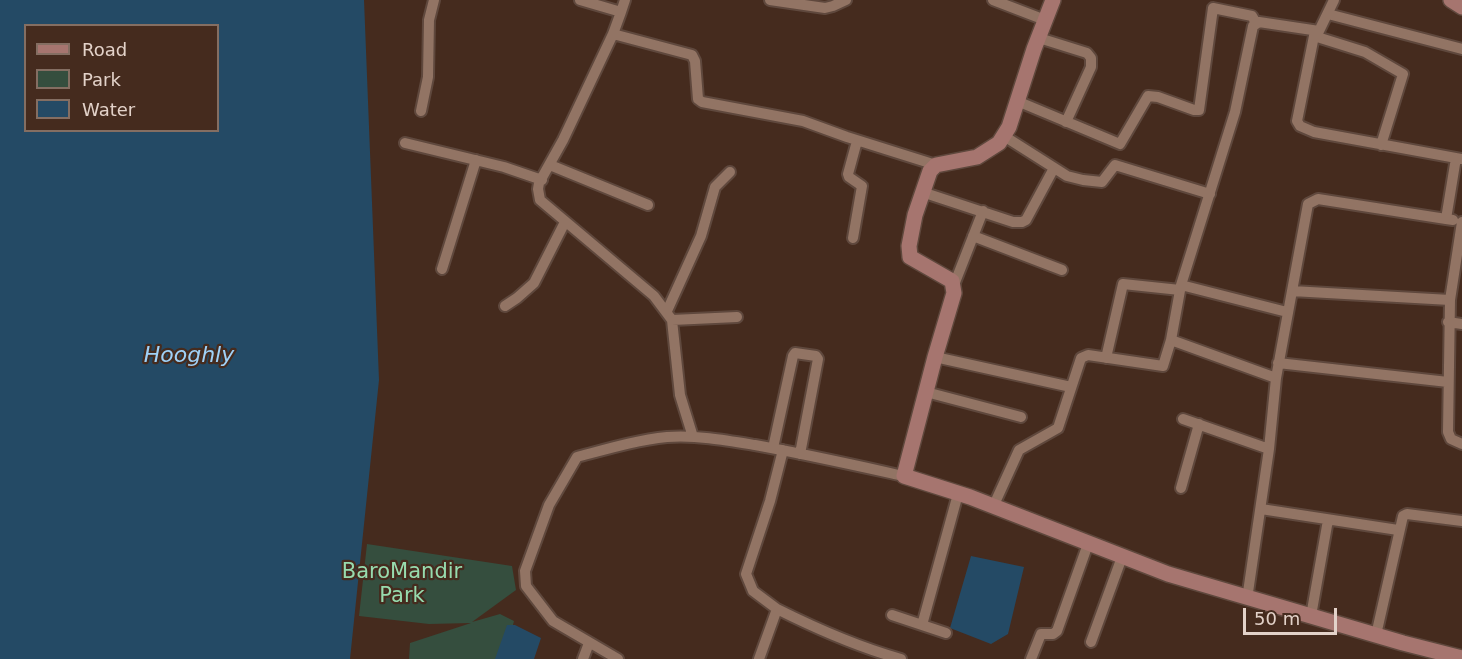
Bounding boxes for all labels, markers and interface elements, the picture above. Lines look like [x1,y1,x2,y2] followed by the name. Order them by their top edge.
[24,24,219,132] legend
[82,39,127,60] text: Road
[82,69,121,90] text: Park
[82,99,135,120] text: Water
[144,343,234,369] water label: Hooghly
[342,560,462,610] park label: BaroMandir Park
[1246,596,1340,634] scale bar
[1254,608,1300,629] text: 50 m

